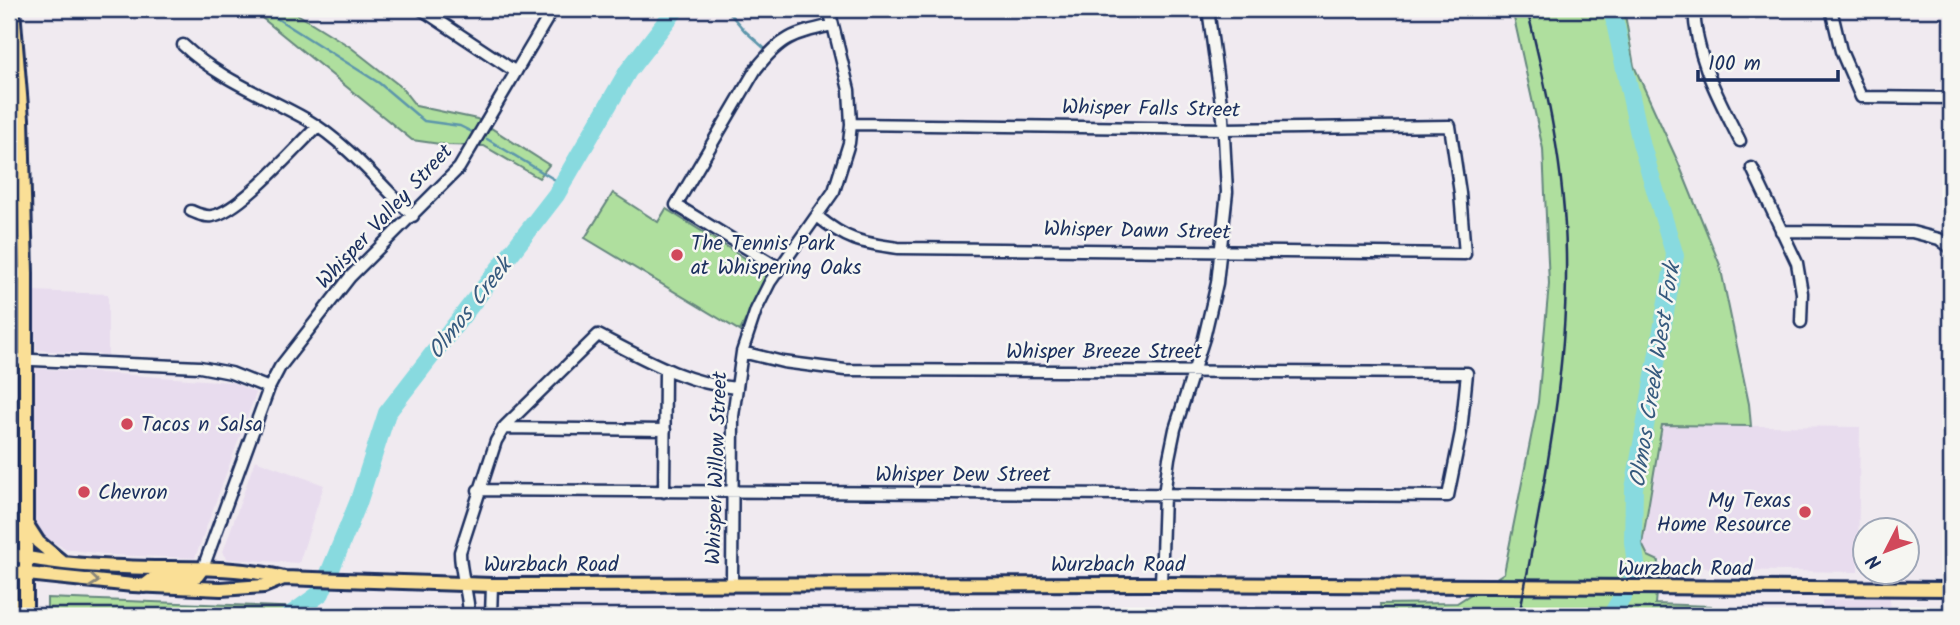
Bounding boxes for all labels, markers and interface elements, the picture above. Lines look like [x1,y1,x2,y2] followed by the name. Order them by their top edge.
[1698,38,1838,82] scale bar
[1708,48,1761,81] text: 100 m
[1062,91,1241,128] street label: Whisper Falls Street
[309,136,462,297] street label: Whisper Valley Street
[1043,213,1232,250] street label: Whisper Dawn Street
[691,228,862,285] place label: The Tennis Park at Whispering Oaks
[669,247,685,263] marker: The Tennis Park at Whispering Oaks
[419,248,524,368] water label: Olmos Creek
[1620,257,1692,490] water label: Olmos Creek West Fork
[1006,336,1203,369] street label: Whisper Breeze Street
[698,370,737,565] street label: Whisper Willow Street
[141,409,263,442] place label: Tacos n Salsa
[119,416,135,432] marker: Tacos n Salsa
[875,459,1052,492] street label: Whisper Dew Street
[98,477,168,510] place label: Chevron
[76,484,92,500] marker: Chevron
[1657,485,1792,542] place label: My Texas Home Resource
[1797,504,1813,520] marker: My Texas Home Resource
[1852,516,1922,586] north arrow
[1860,547,1890,576] text: N
[484,549,619,582] street label: Wurzbach Road
[1051,549,1186,582] street label: Wurzbach Road
[1618,553,1753,586] street label: Wurzbach Road
[89,573,100,588] one-way arrow

